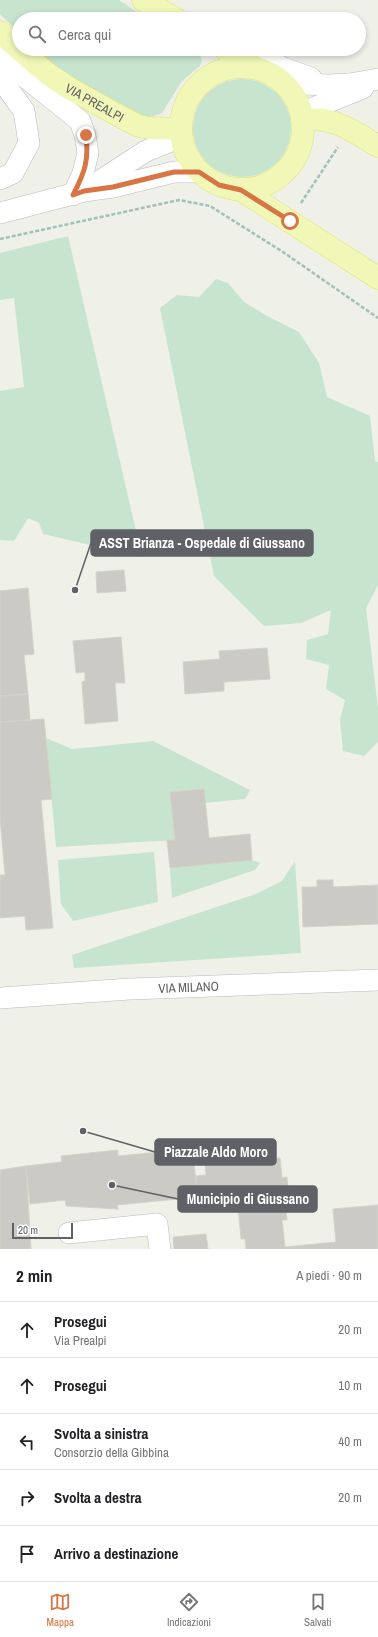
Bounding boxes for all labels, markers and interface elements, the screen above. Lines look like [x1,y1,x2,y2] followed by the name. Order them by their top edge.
[12,12,366,56] search box
[26,23,48,45] icon: search
[58,24,111,45] text: Cerca qui
[62,80,127,126] street label: VIA PREALPI
[77,126,95,144] route end
[281,212,299,230] route start
[91,530,313,556] callout: ASST Brianza - Ospedale di Giussano
[99,534,305,552] text: ASST Brianza - Ospedale di Giussano
[158,978,219,997] street label: VIA MILANO
[155,1139,276,1165] callout: Piazzale Aldo Moro
[164,1143,268,1161] text: Piazzale Aldo Moro
[178,1186,317,1212] callout: Municipio di Giussano
[187,1190,309,1208] text: Municipio di Giussano
[12,1221,73,1240] scale bar
[18,1223,38,1237] text: 20 m
[16,1264,52,1287] text: 2 min
[296,1267,362,1284] text: A piedi · 90 m
[54,1311,107,1332] text: Prosegui
[16,1319,38,1341] icon: ahead
[338,1321,362,1338] text: 20 m
[54,1332,107,1349] text: Via Prealpi
[16,1375,38,1397] icon: ahead
[54,1375,107,1396] text: Prosegui
[338,1377,362,1394] text: 10 m
[54,1423,148,1444] text: Svolta a sinistra
[16,1431,38,1453] icon: left
[338,1433,362,1450] text: 40 m
[54,1444,169,1461] text: Consorzio della Gibbina
[16,1487,38,1509] icon: right
[54,1487,142,1508] text: Svolta a destra
[338,1489,362,1506] text: 20 m
[16,1543,38,1565] icon: arrive
[54,1543,178,1564] text: Arrivo a destinazione
[46,1591,74,1629] tab: Mappa
[167,1591,211,1629] tab: Indicazioni
[304,1591,332,1629] tab: Salvati

